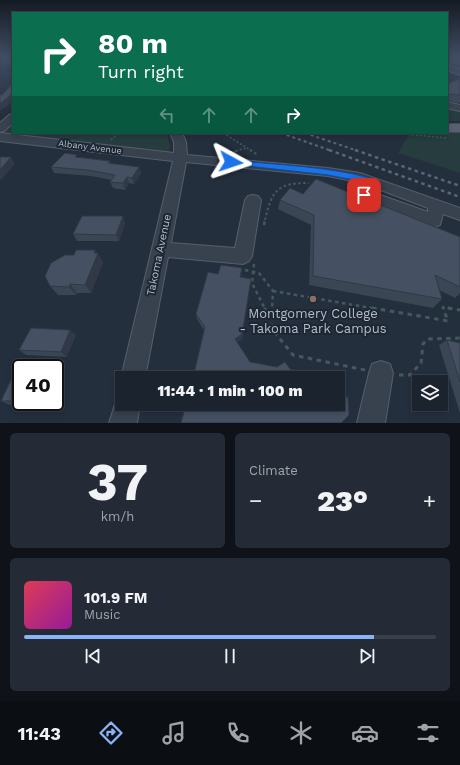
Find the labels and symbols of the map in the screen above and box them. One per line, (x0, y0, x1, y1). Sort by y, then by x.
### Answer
street label: Albany Avenue (58, 138, 122, 156)
position arrow (210, 141, 252, 183)
pin (347, 178, 381, 212)
street label: Takoma Avenue (144, 213, 174, 297)
marker: Montgomery College - Takoma Park Campus (308, 294, 318, 304)
place label: Montgomery College - Takoma Park Campus (239, 306, 387, 336)
speed limit sign: 40 (12, 359, 64, 411)

